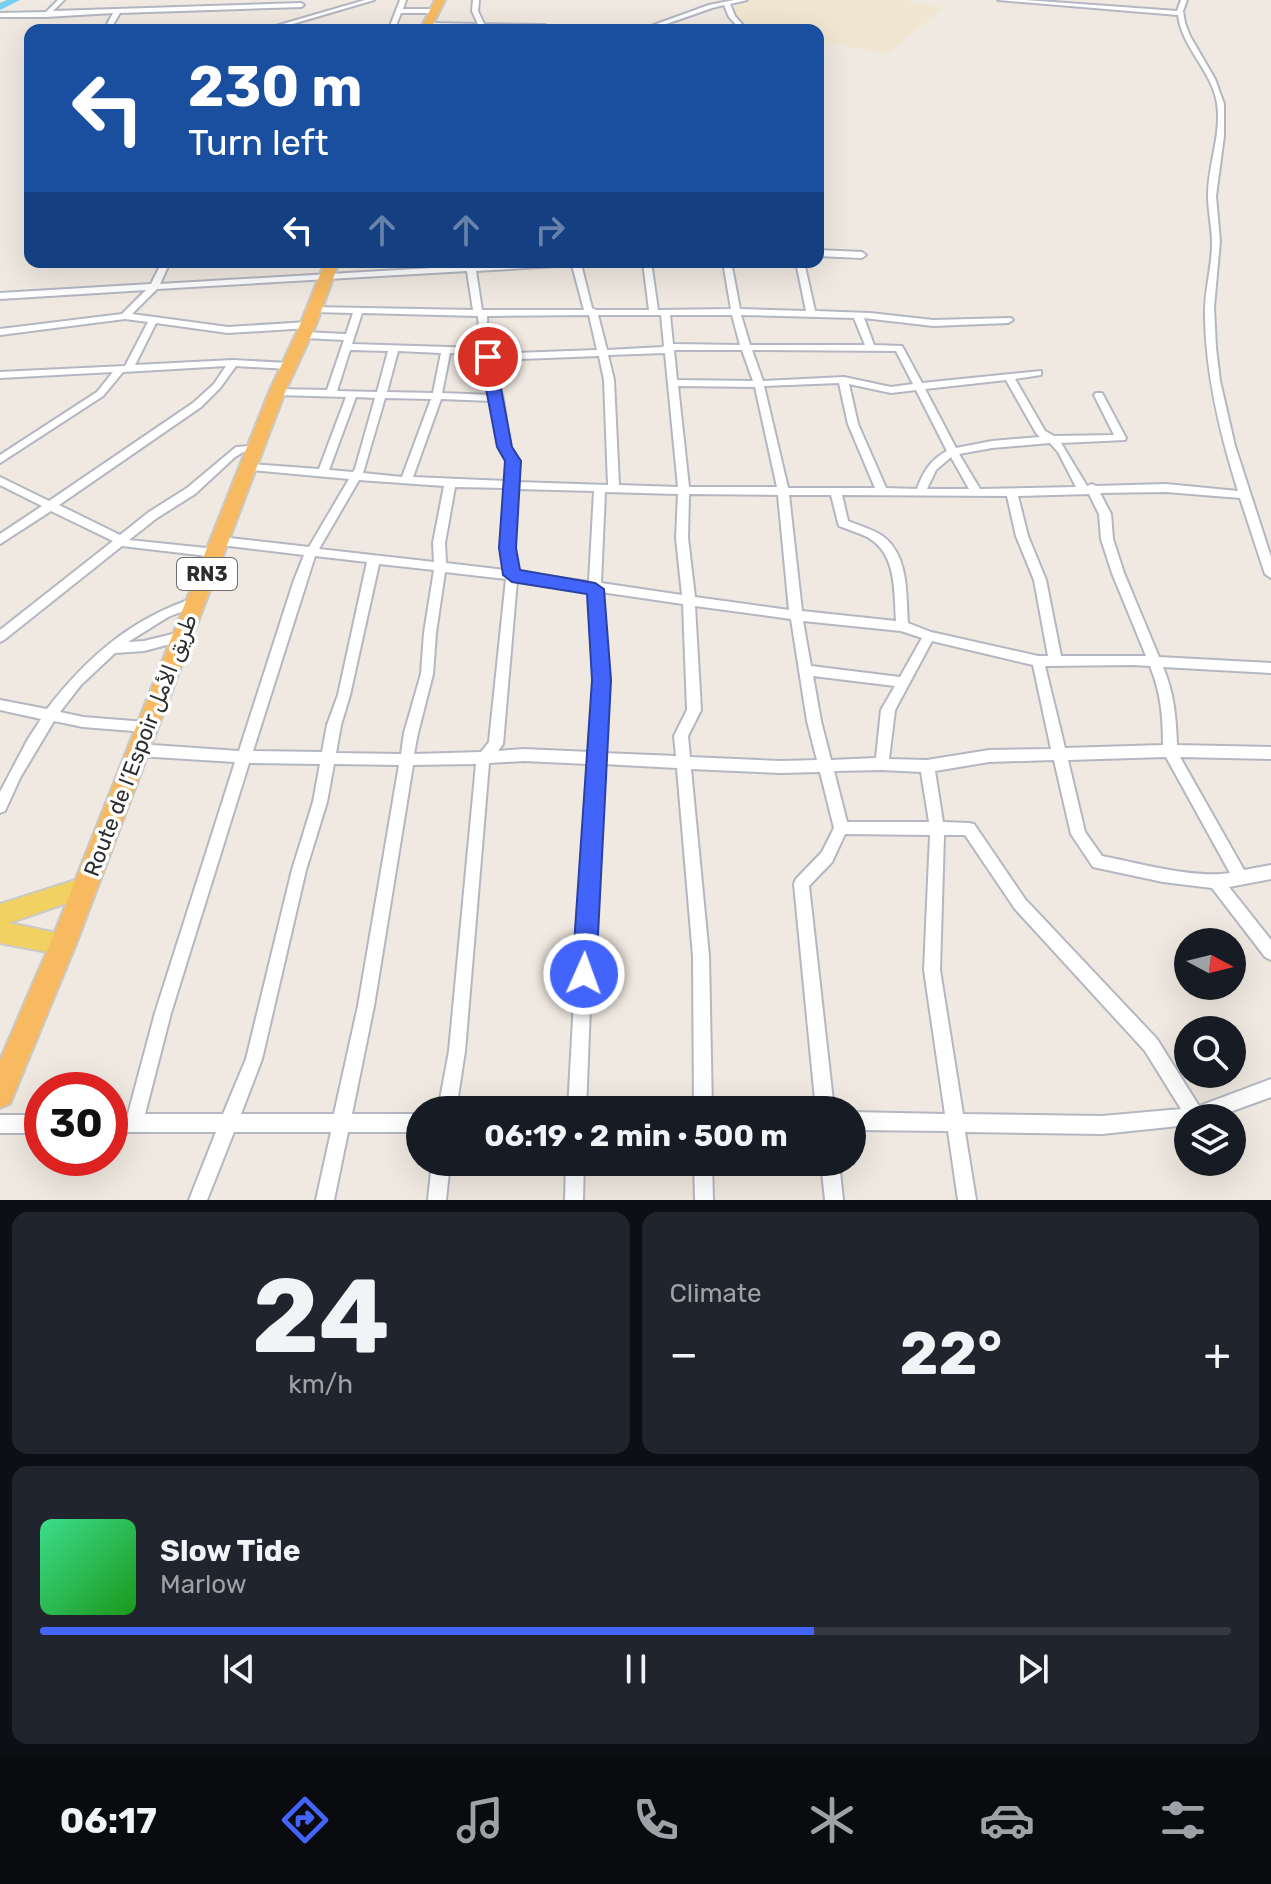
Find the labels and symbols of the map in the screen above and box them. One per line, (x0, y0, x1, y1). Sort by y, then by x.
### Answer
pin (454, 323, 522, 391)
road number: RN3 (177, 558, 237, 590)
street label: Route de l’Espoir طريق الأمل (78, 610, 203, 880)
north arrow (1174, 928, 1246, 1000)
position arrow (542, 932, 626, 1016)
speed limit sign: 30 (24, 1072, 128, 1176)

